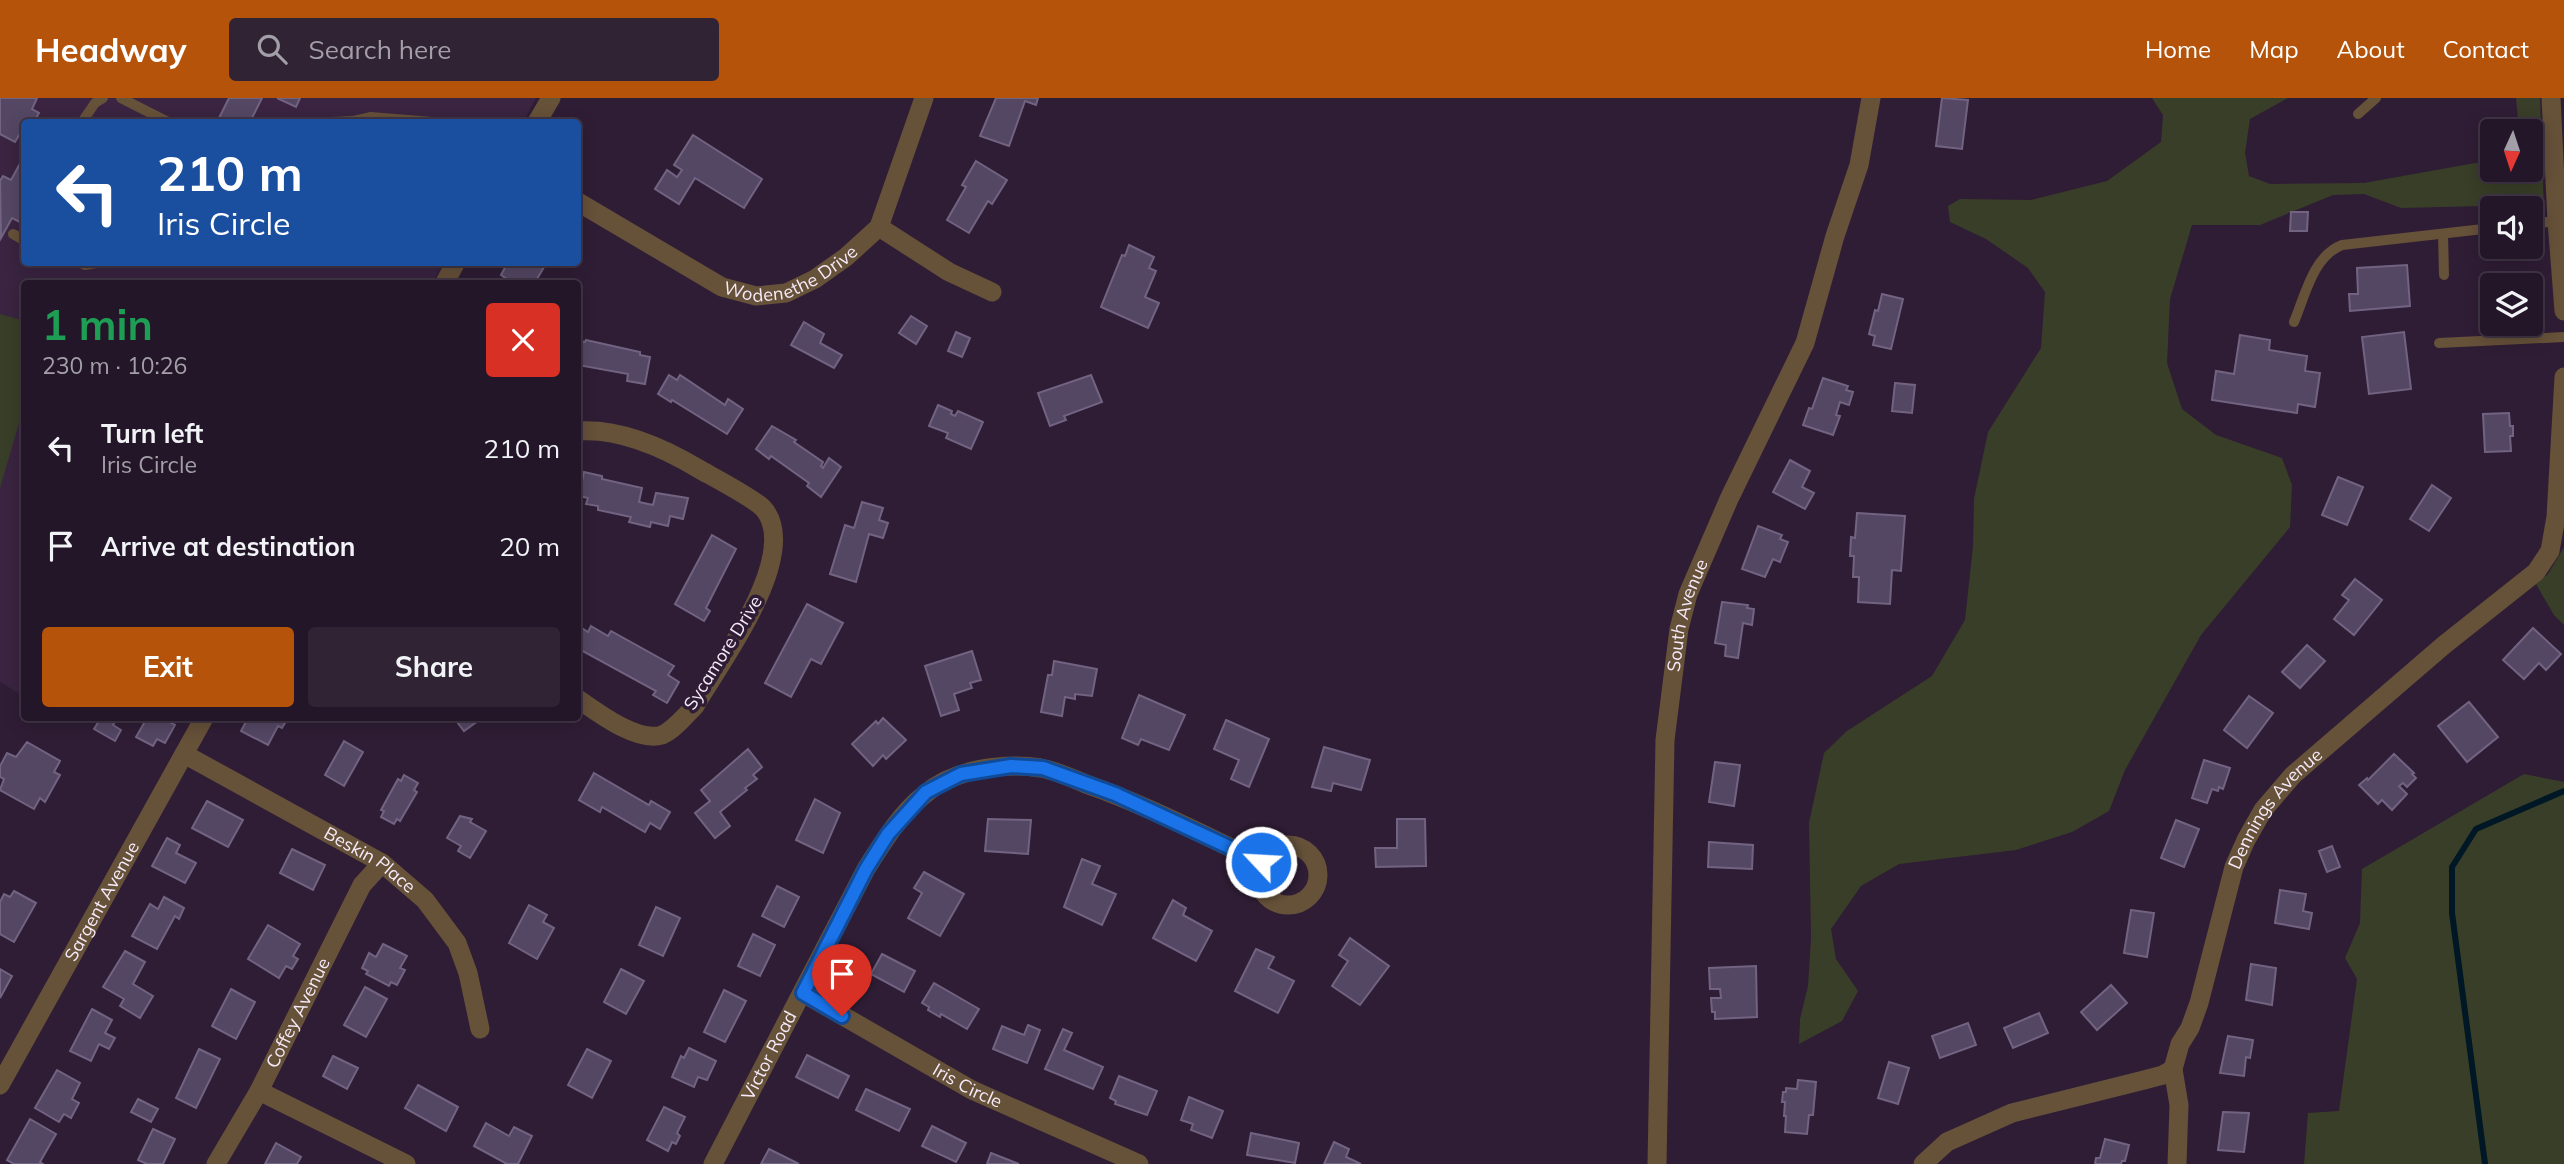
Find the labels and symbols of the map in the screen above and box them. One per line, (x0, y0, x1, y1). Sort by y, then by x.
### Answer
north arrow (2480, 119, 2543, 182)
street label: Wodenethe Drive (721, 240, 862, 307)
street label: South Avenue (1662, 555, 1713, 673)
street label: Sycamore Drive (678, 591, 767, 714)
street label: Dennings Avenue (2223, 743, 2327, 873)
street label: Beskin Place (320, 821, 421, 898)
position arrow (1224, 825, 1298, 899)
street label: Sargent Avenue (59, 837, 144, 965)
pin (812, 944, 872, 1016)
street label: Coffey Avenue (260, 954, 335, 1072)
street label: Victor Road (736, 1007, 801, 1104)
street label: Iris Circle (929, 1058, 1006, 1113)

